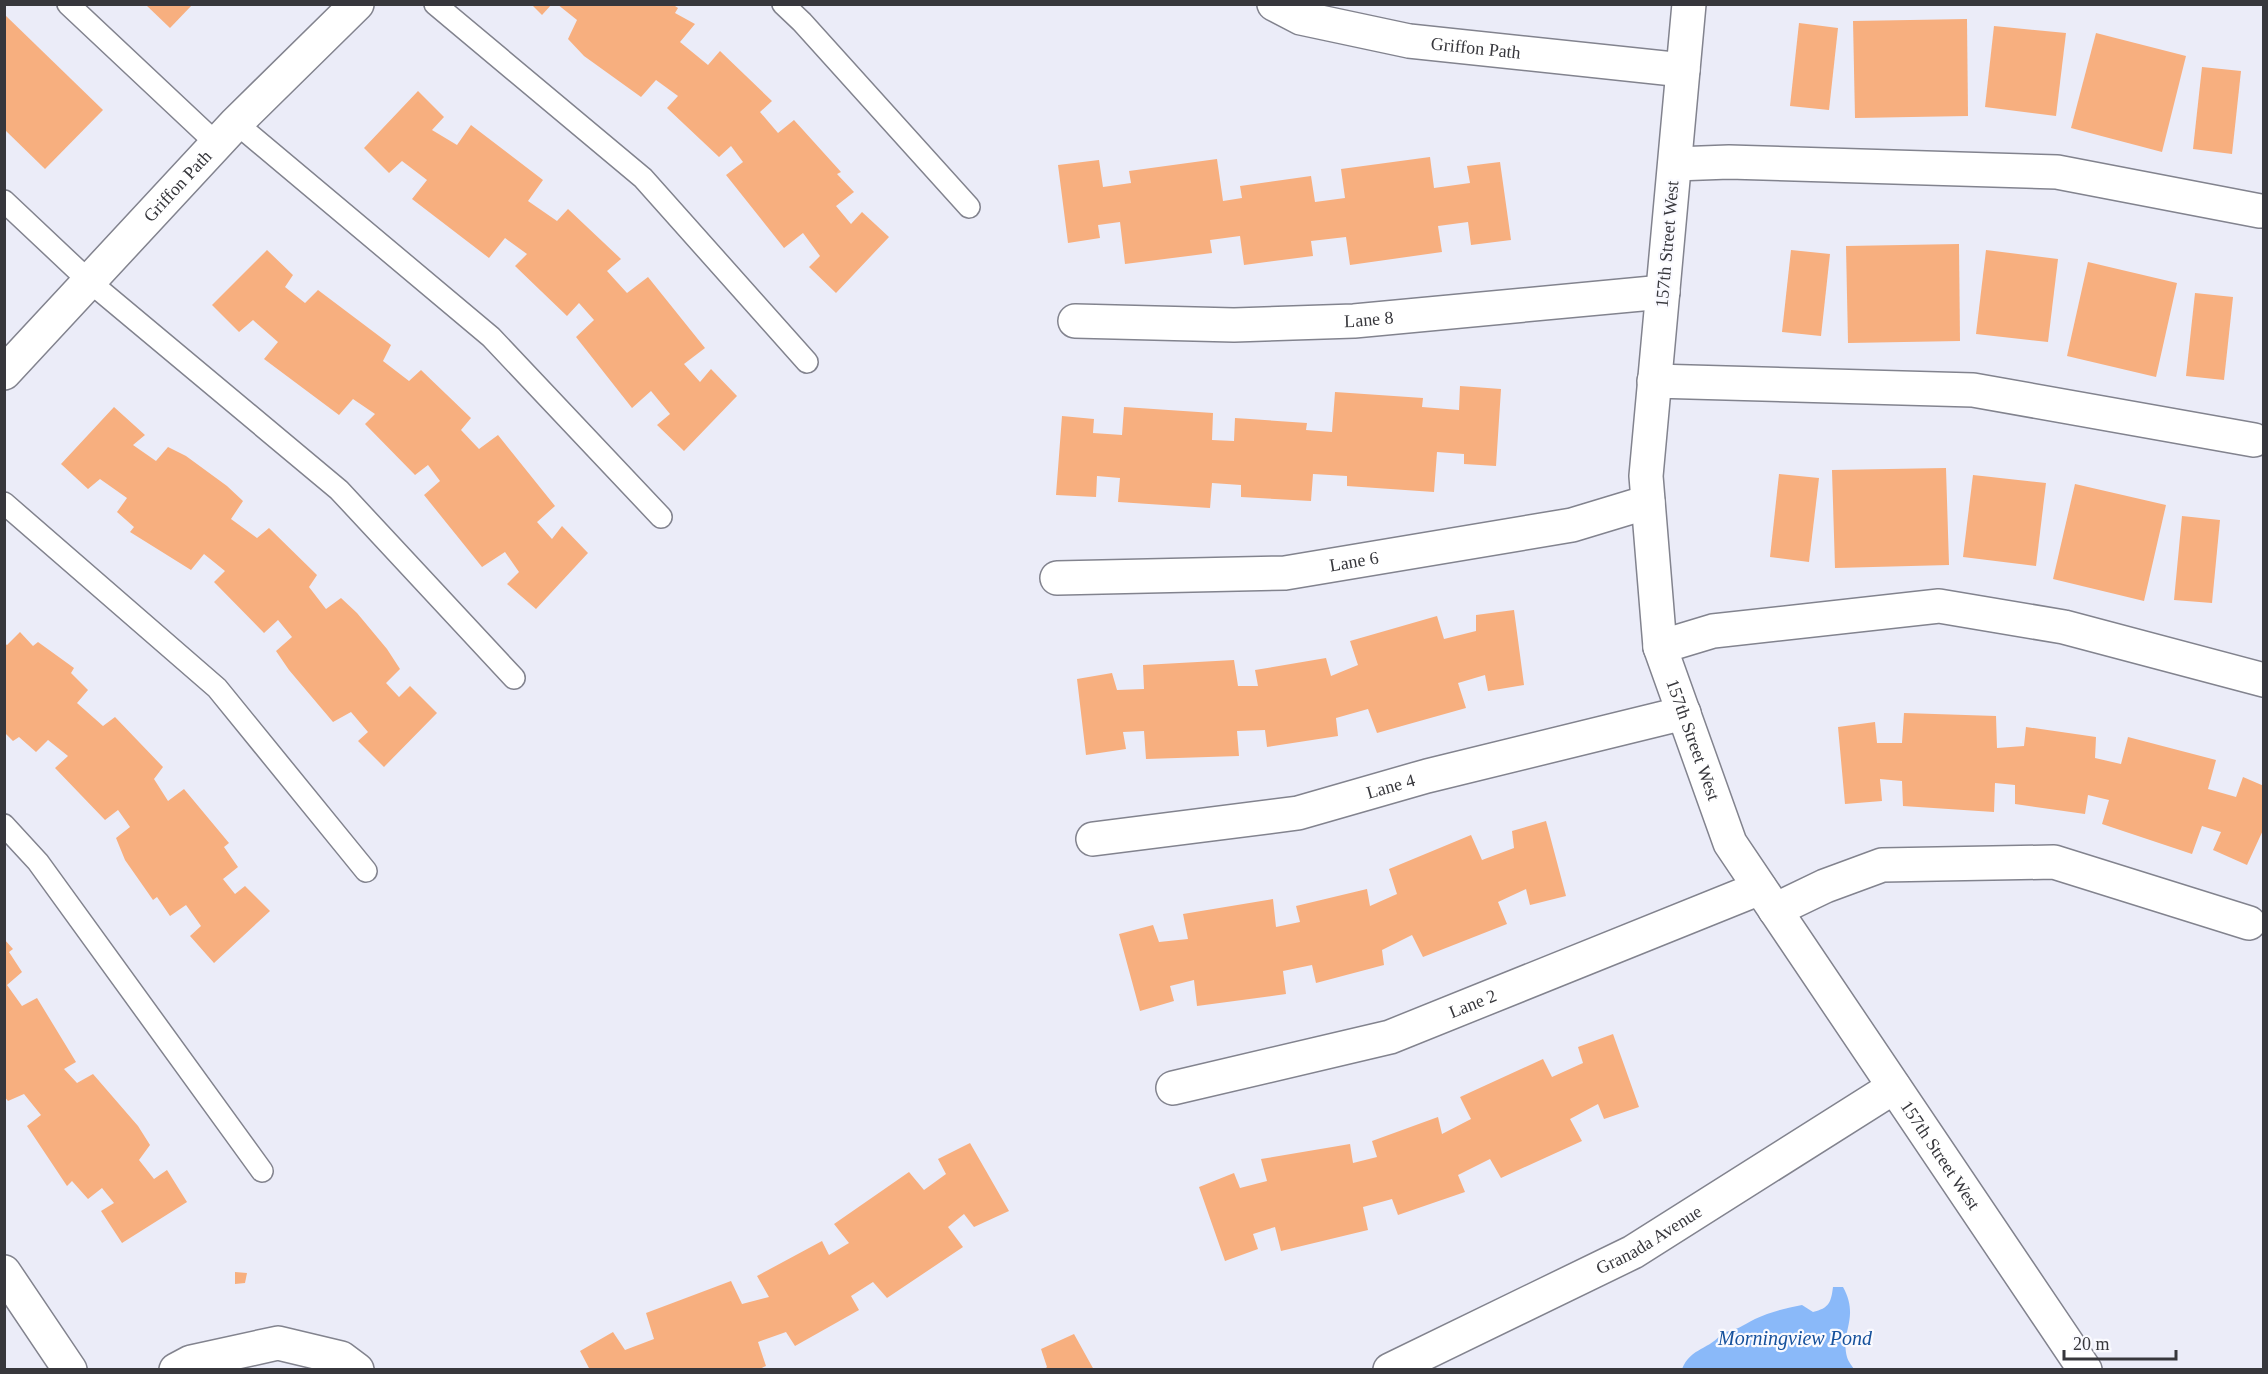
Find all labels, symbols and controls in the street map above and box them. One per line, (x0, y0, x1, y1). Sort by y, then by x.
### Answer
street label: Griffon Path (1430, 33, 1522, 63)
street label: Griffon Path (139, 146, 215, 226)
street label: 157th Street West (1651, 180, 1683, 308)
street label: Lane 8 (1344, 307, 1394, 331)
street label: Lane 6 (1328, 548, 1380, 575)
street label: 157th Street West (1662, 676, 1724, 803)
street label: Lane 4 (1364, 770, 1417, 803)
street label: Lane 2 (1446, 985, 1499, 1022)
street label: 157th Street West (1896, 1097, 1984, 1214)
street label: Granada Avenue (1593, 1201, 1706, 1278)
scale bar (2064, 1323, 2176, 1361)
water label: Morningview Pond (1717, 1327, 1873, 1350)
text: 20 m (2073, 1334, 2110, 1354)

